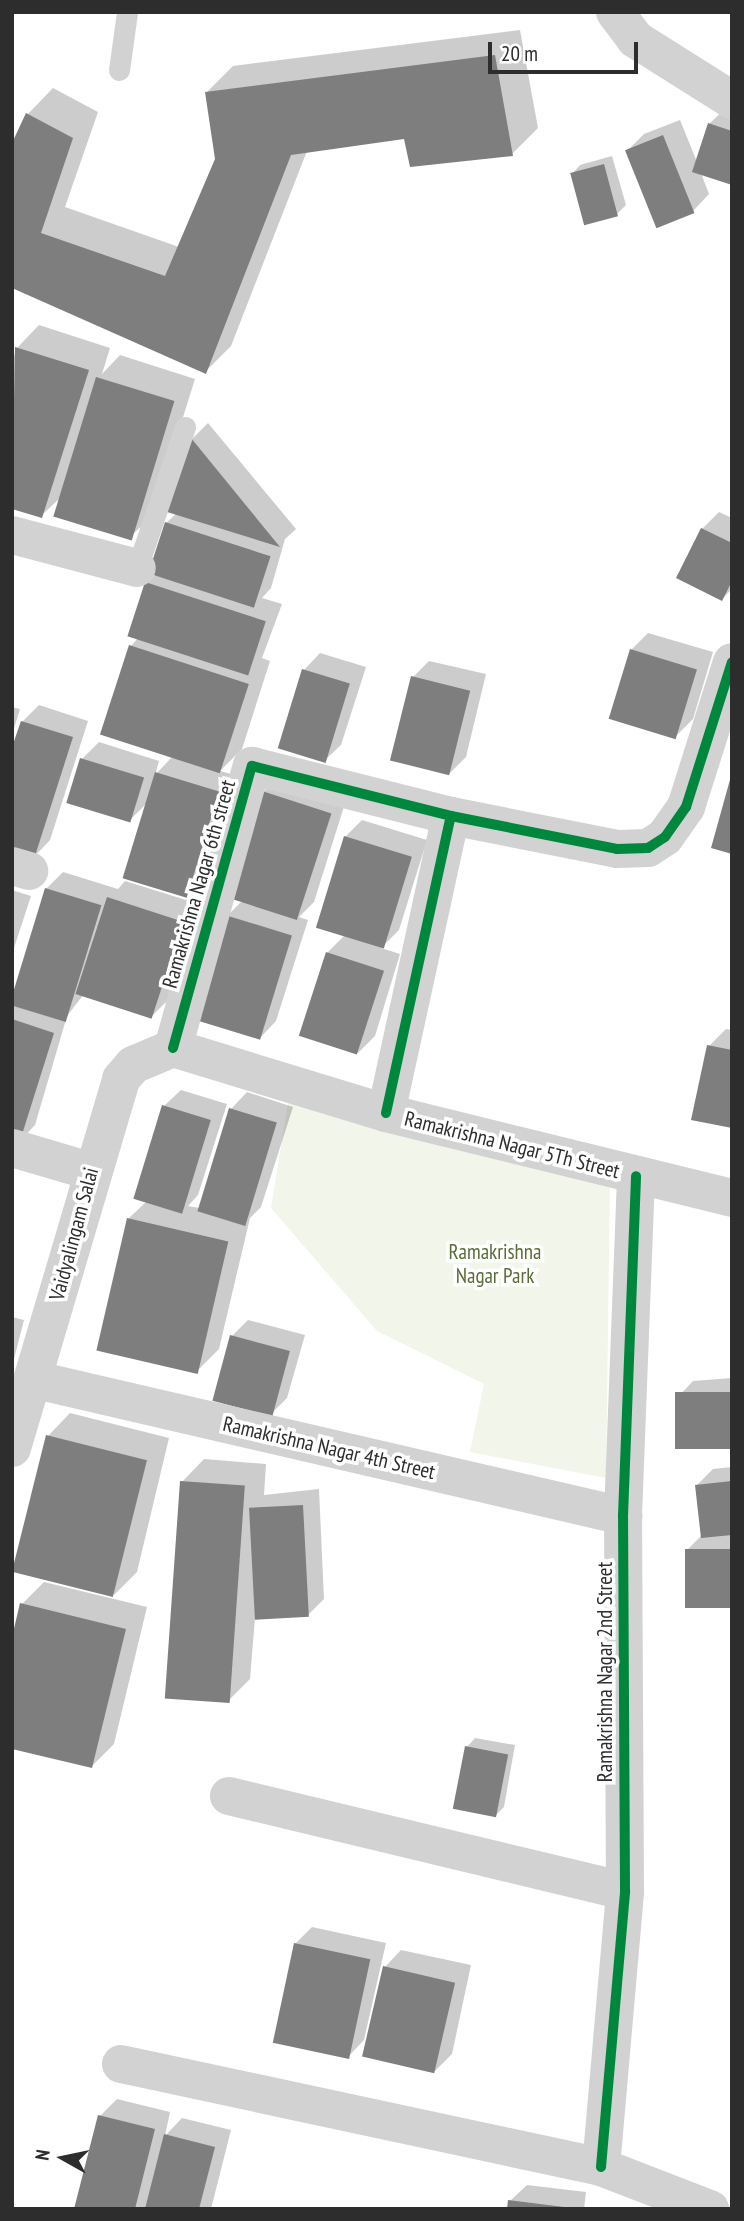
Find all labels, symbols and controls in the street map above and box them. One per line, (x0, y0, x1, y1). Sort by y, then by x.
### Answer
scale bar (492, 28, 642, 72)
text: 20 m (501, 40, 538, 67)
street label: Ramakrishna Nagar 6th street (157, 777, 241, 991)
street label: Ramakrishna Nagar 5Th Street (402, 1106, 622, 1184)
street label: Vaidyalingam Salai (44, 1165, 104, 1303)
park label: Ramakrishna Nagar Park (449, 1239, 541, 1289)
street label: Ramakrishna Nagar 4th Street (220, 1411, 438, 1485)
street label: Ramakrishna Nagar 2nd Street (592, 1562, 618, 1782)
north arrow (28, 2123, 98, 2193)
text: N (30, 2148, 55, 2162)

